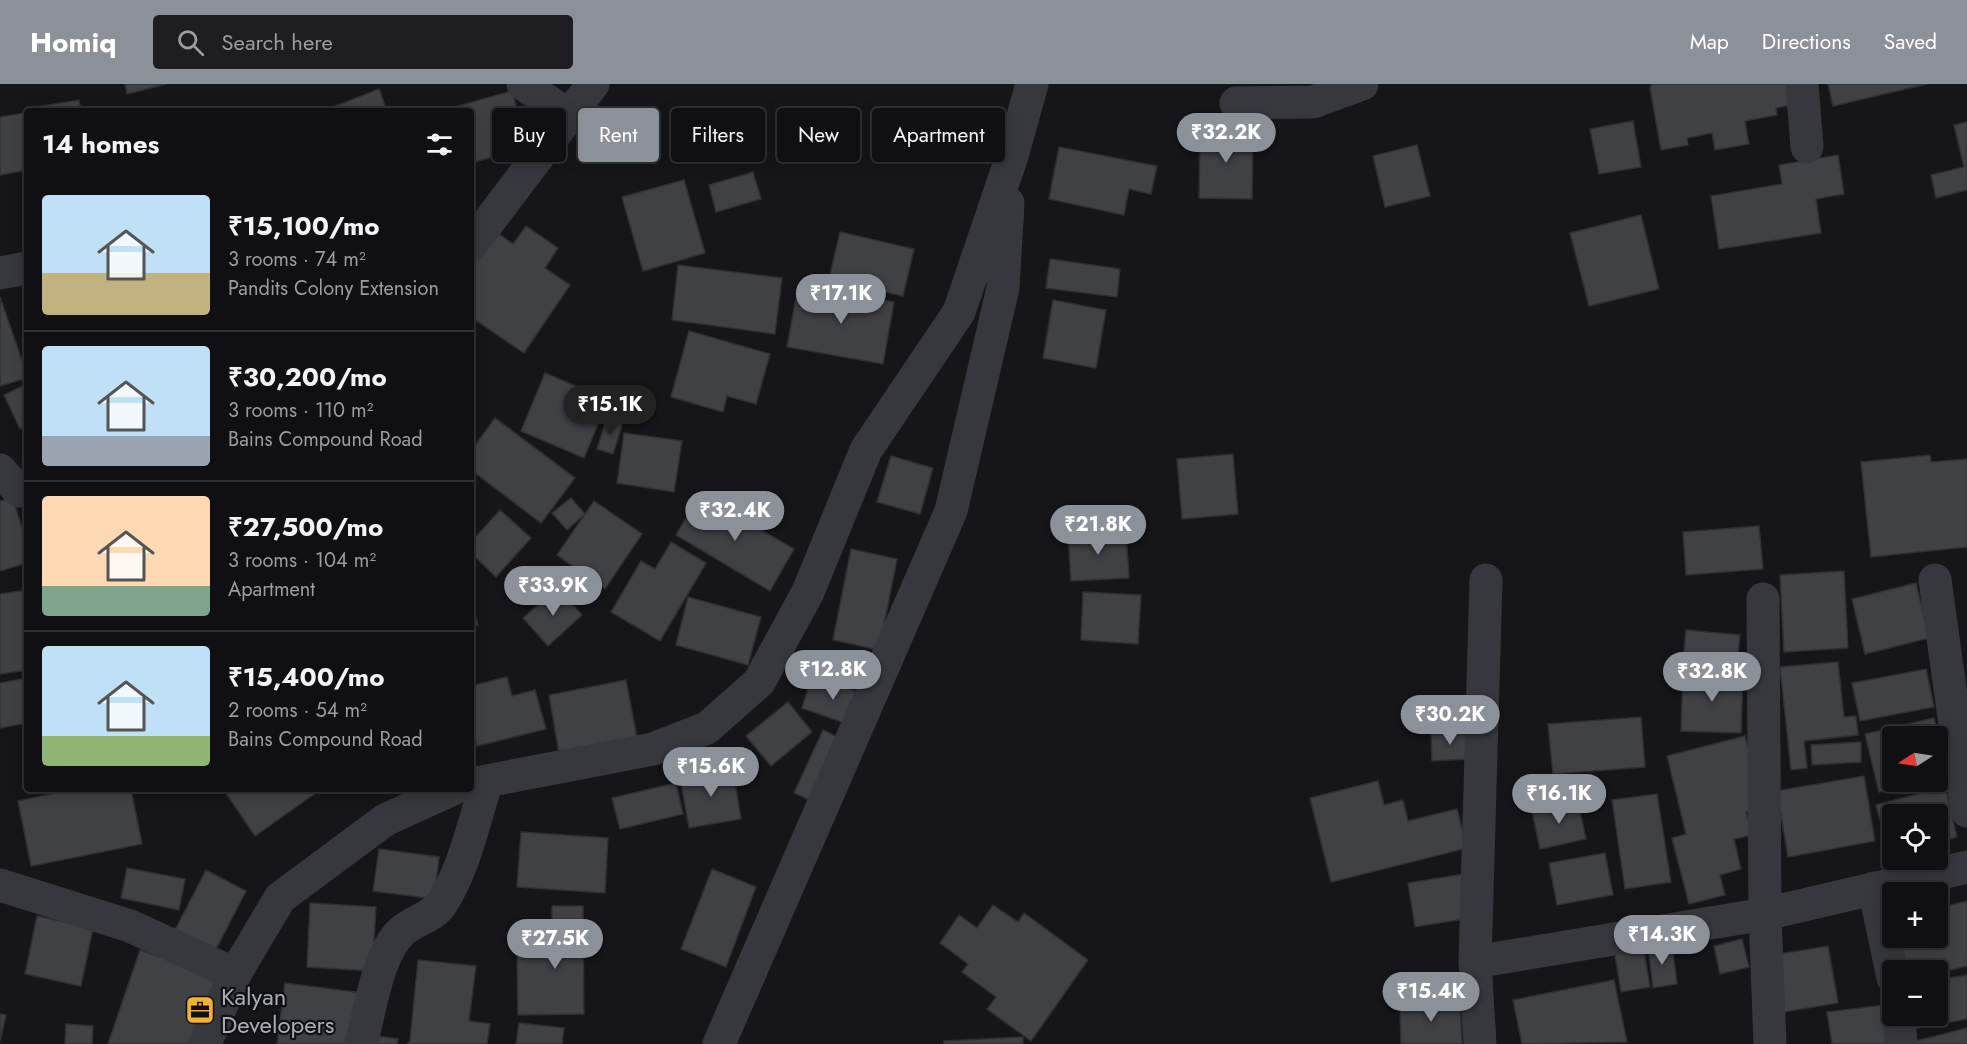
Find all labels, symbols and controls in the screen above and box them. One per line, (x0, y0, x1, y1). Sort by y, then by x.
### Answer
search box (153, 15, 573, 69)
text: Homiq (30, 22, 117, 63)
icon: search (174, 26, 207, 59)
text: Search here (222, 26, 333, 58)
text: Map (1690, 27, 1729, 57)
text: Directions (1762, 27, 1851, 57)
text: Saved (1884, 27, 1937, 57)
chip: Buy (492, 108, 566, 162)
chip: Rent (578, 108, 659, 162)
chip: Filters (671, 108, 765, 162)
chip: New (777, 108, 860, 162)
chip: Apartment (872, 108, 1005, 162)
pin: ₹32.2K (1177, 113, 1275, 164)
text: ₹32.2K (1191, 118, 1261, 147)
text: 14 homes (42, 125, 159, 163)
icon: filters (423, 128, 456, 161)
text: ₹15,100/mo (228, 207, 380, 245)
icon: home (90, 219, 162, 291)
text: 3 rooms · 74 m² (228, 245, 366, 274)
text: Pandits Colony Extension (228, 274, 439, 303)
pin: ₹17.1K (792, 274, 890, 325)
text: ₹17.1K (810, 279, 872, 308)
text: ₹30,200/mo (228, 358, 387, 396)
icon: home (90, 370, 162, 442)
pin: ₹15.1K (561, 385, 659, 436)
text: ₹15.1K (577, 390, 643, 419)
text: 3 rooms · 110 m² (228, 396, 374, 425)
text: Bains Compound Road (228, 425, 423, 454)
pin: ₹32.4K (686, 491, 784, 542)
text: ₹32.4K (699, 496, 771, 525)
pin: ₹21.8K (1049, 505, 1147, 556)
text: ₹27,500/mo (228, 508, 383, 546)
text: ₹21.8K (1064, 510, 1132, 539)
icon: home (90, 520, 162, 592)
text: 3 rooms · 104 m² (228, 546, 376, 575)
pin: ₹33.9K (504, 566, 602, 617)
text: ₹33.9K (518, 571, 588, 600)
text: Apartment (228, 575, 315, 604)
pin: ₹12.8K (784, 650, 882, 701)
pin: ₹32.8K (1663, 652, 1761, 703)
text: ₹12.8K (799, 655, 867, 684)
text: ₹32.8K (1677, 657, 1747, 686)
text: ₹15,400/mo (228, 658, 385, 696)
icon: home (90, 670, 162, 742)
pin: ₹30.2K (1401, 695, 1499, 746)
text: 2 rooms · 54 m² (228, 696, 367, 725)
text: ₹30.2K (1415, 700, 1485, 729)
text: Bains Compound Road (228, 725, 423, 754)
north arrow (1882, 726, 1948, 792)
map controls (1882, 726, 1948, 1026)
pin: ₹15.6K (662, 747, 760, 798)
text: ₹15.6K (677, 752, 745, 781)
pin: ₹16.1K (1510, 774, 1608, 825)
text: ₹16.1K (1526, 779, 1592, 808)
button: locate (1882, 804, 1948, 870)
button: + (1882, 882, 1948, 948)
pin: ₹14.3K (1613, 915, 1711, 966)
pin: ₹27.5K (506, 919, 604, 970)
text: ₹14.3K (1628, 920, 1696, 949)
text: ₹27.5K (521, 924, 589, 953)
button: − (1882, 960, 1948, 1026)
pin: ₹15.4K (1382, 972, 1480, 1023)
text: ₹15.4K (1397, 977, 1465, 1006)
place label: Kalyan Developers (221, 979, 334, 1042)
office icon: Kalyan Developers (184, 994, 216, 1026)

